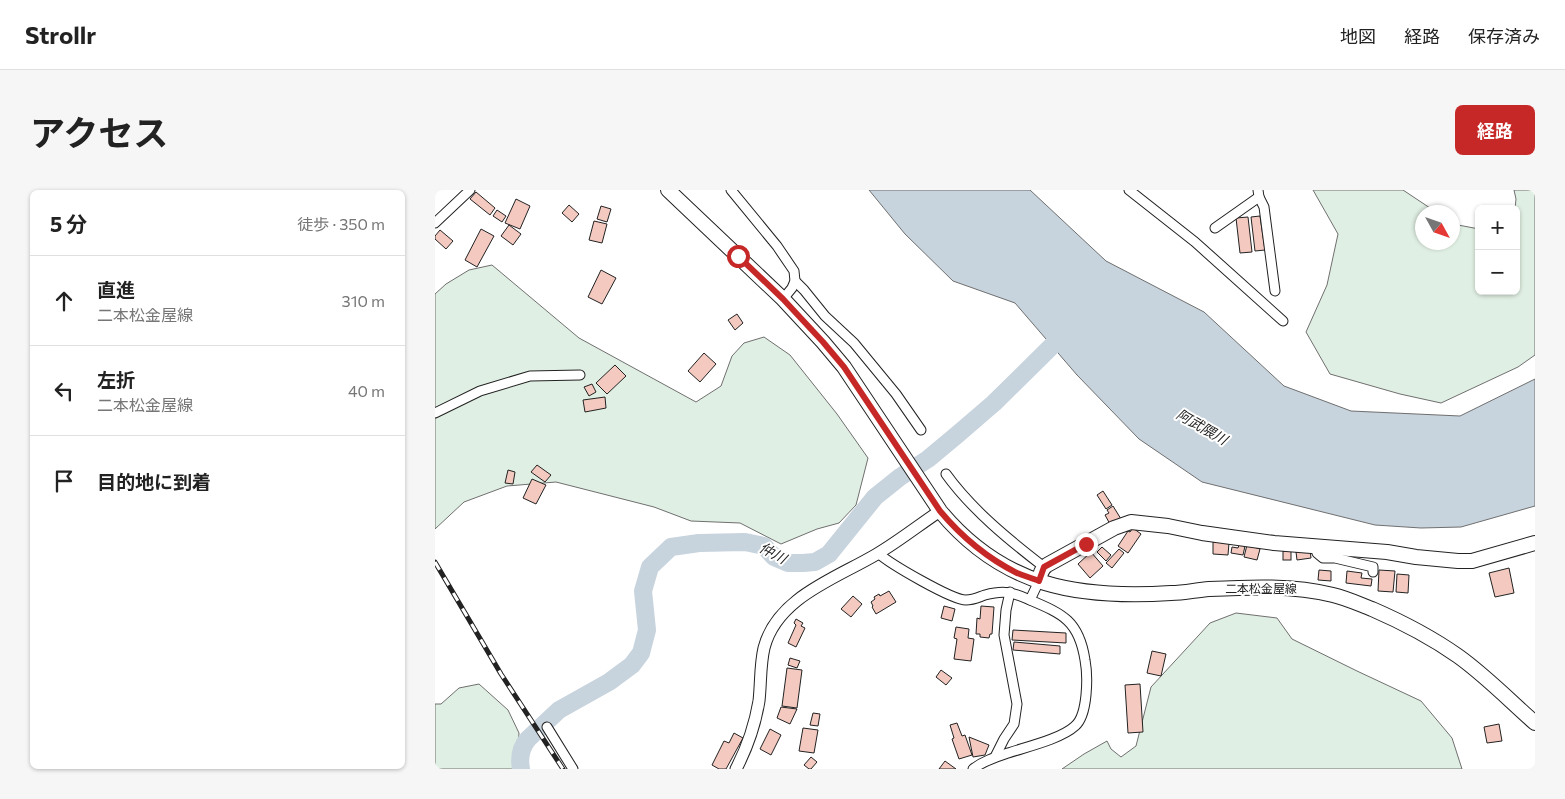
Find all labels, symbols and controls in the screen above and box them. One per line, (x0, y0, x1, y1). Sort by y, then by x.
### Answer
text: Strollr (25, 20, 96, 49)
text: 地図 (1340, 25, 1376, 47)
text: 経路 (1404, 25, 1440, 47)
text: 保存済み (1468, 25, 1540, 47)
button: 経路 (1455, 105, 1535, 155)
text: アクセス (30, 110, 168, 153)
north arrow (1415, 205, 1460, 250)
map controls (1475, 205, 1520, 295)
button: + (1475, 205, 1520, 250)
text: 5 分 (50, 211, 87, 236)
text: 徒歩 · 350 m (297, 214, 385, 233)
route start (727, 245, 750, 268)
button: − (1475, 250, 1520, 295)
text: 直進 (97, 278, 135, 301)
icon: ahead (50, 287, 78, 315)
text: 310 m (342, 291, 385, 310)
text: 二本松金屋線 (97, 305, 193, 324)
text: 左折 (97, 368, 135, 391)
icon: left (50, 377, 78, 405)
text: 40 m (348, 381, 385, 400)
text: 二本松金屋線 (97, 395, 193, 414)
water label: 阿武隈川 (1174, 405, 1232, 449)
icon: arrive (50, 467, 78, 495)
text: 目的地に到着 (97, 470, 211, 493)
route end (1075, 533, 1098, 556)
water label: 仲川 (757, 538, 791, 568)
street label: 二本松金屋線 (1225, 581, 1297, 595)

